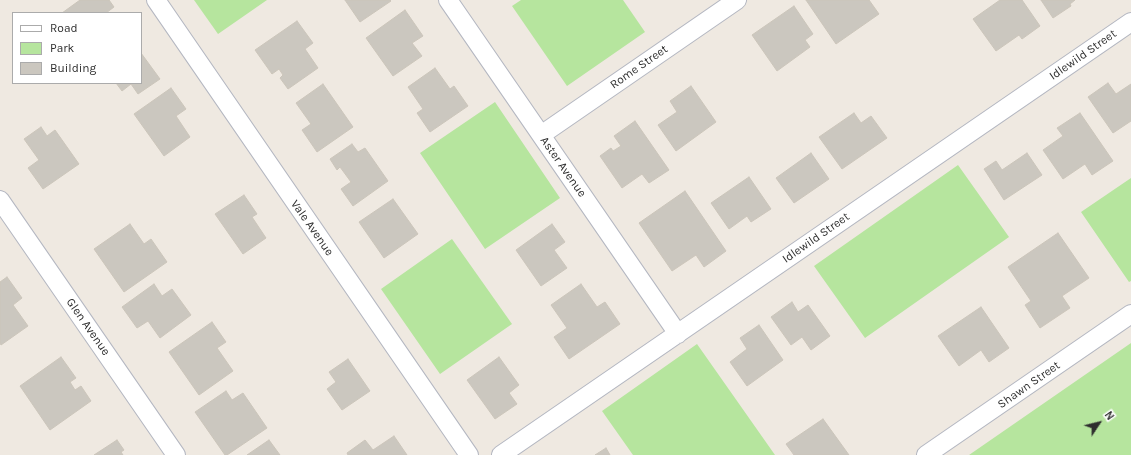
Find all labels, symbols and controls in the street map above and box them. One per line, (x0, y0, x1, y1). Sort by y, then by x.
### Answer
legend (12, 12, 142, 84)
text: Road (50, 21, 78, 35)
street label: Idlewild Street (1047, 27, 1119, 83)
text: Park (50, 41, 74, 55)
street label: Rome Street (607, 42, 671, 92)
text: Building (50, 61, 96, 75)
street label: Aster Avenue (537, 134, 589, 200)
street label: Vale Avenue (288, 197, 336, 259)
street label: Idlewild Street (780, 210, 852, 266)
street label: Glen Avenue (63, 295, 113, 359)
street label: Shawn Street (995, 358, 1063, 412)
north arrow (1079, 403, 1119, 443)
text: N (1102, 409, 1117, 423)

